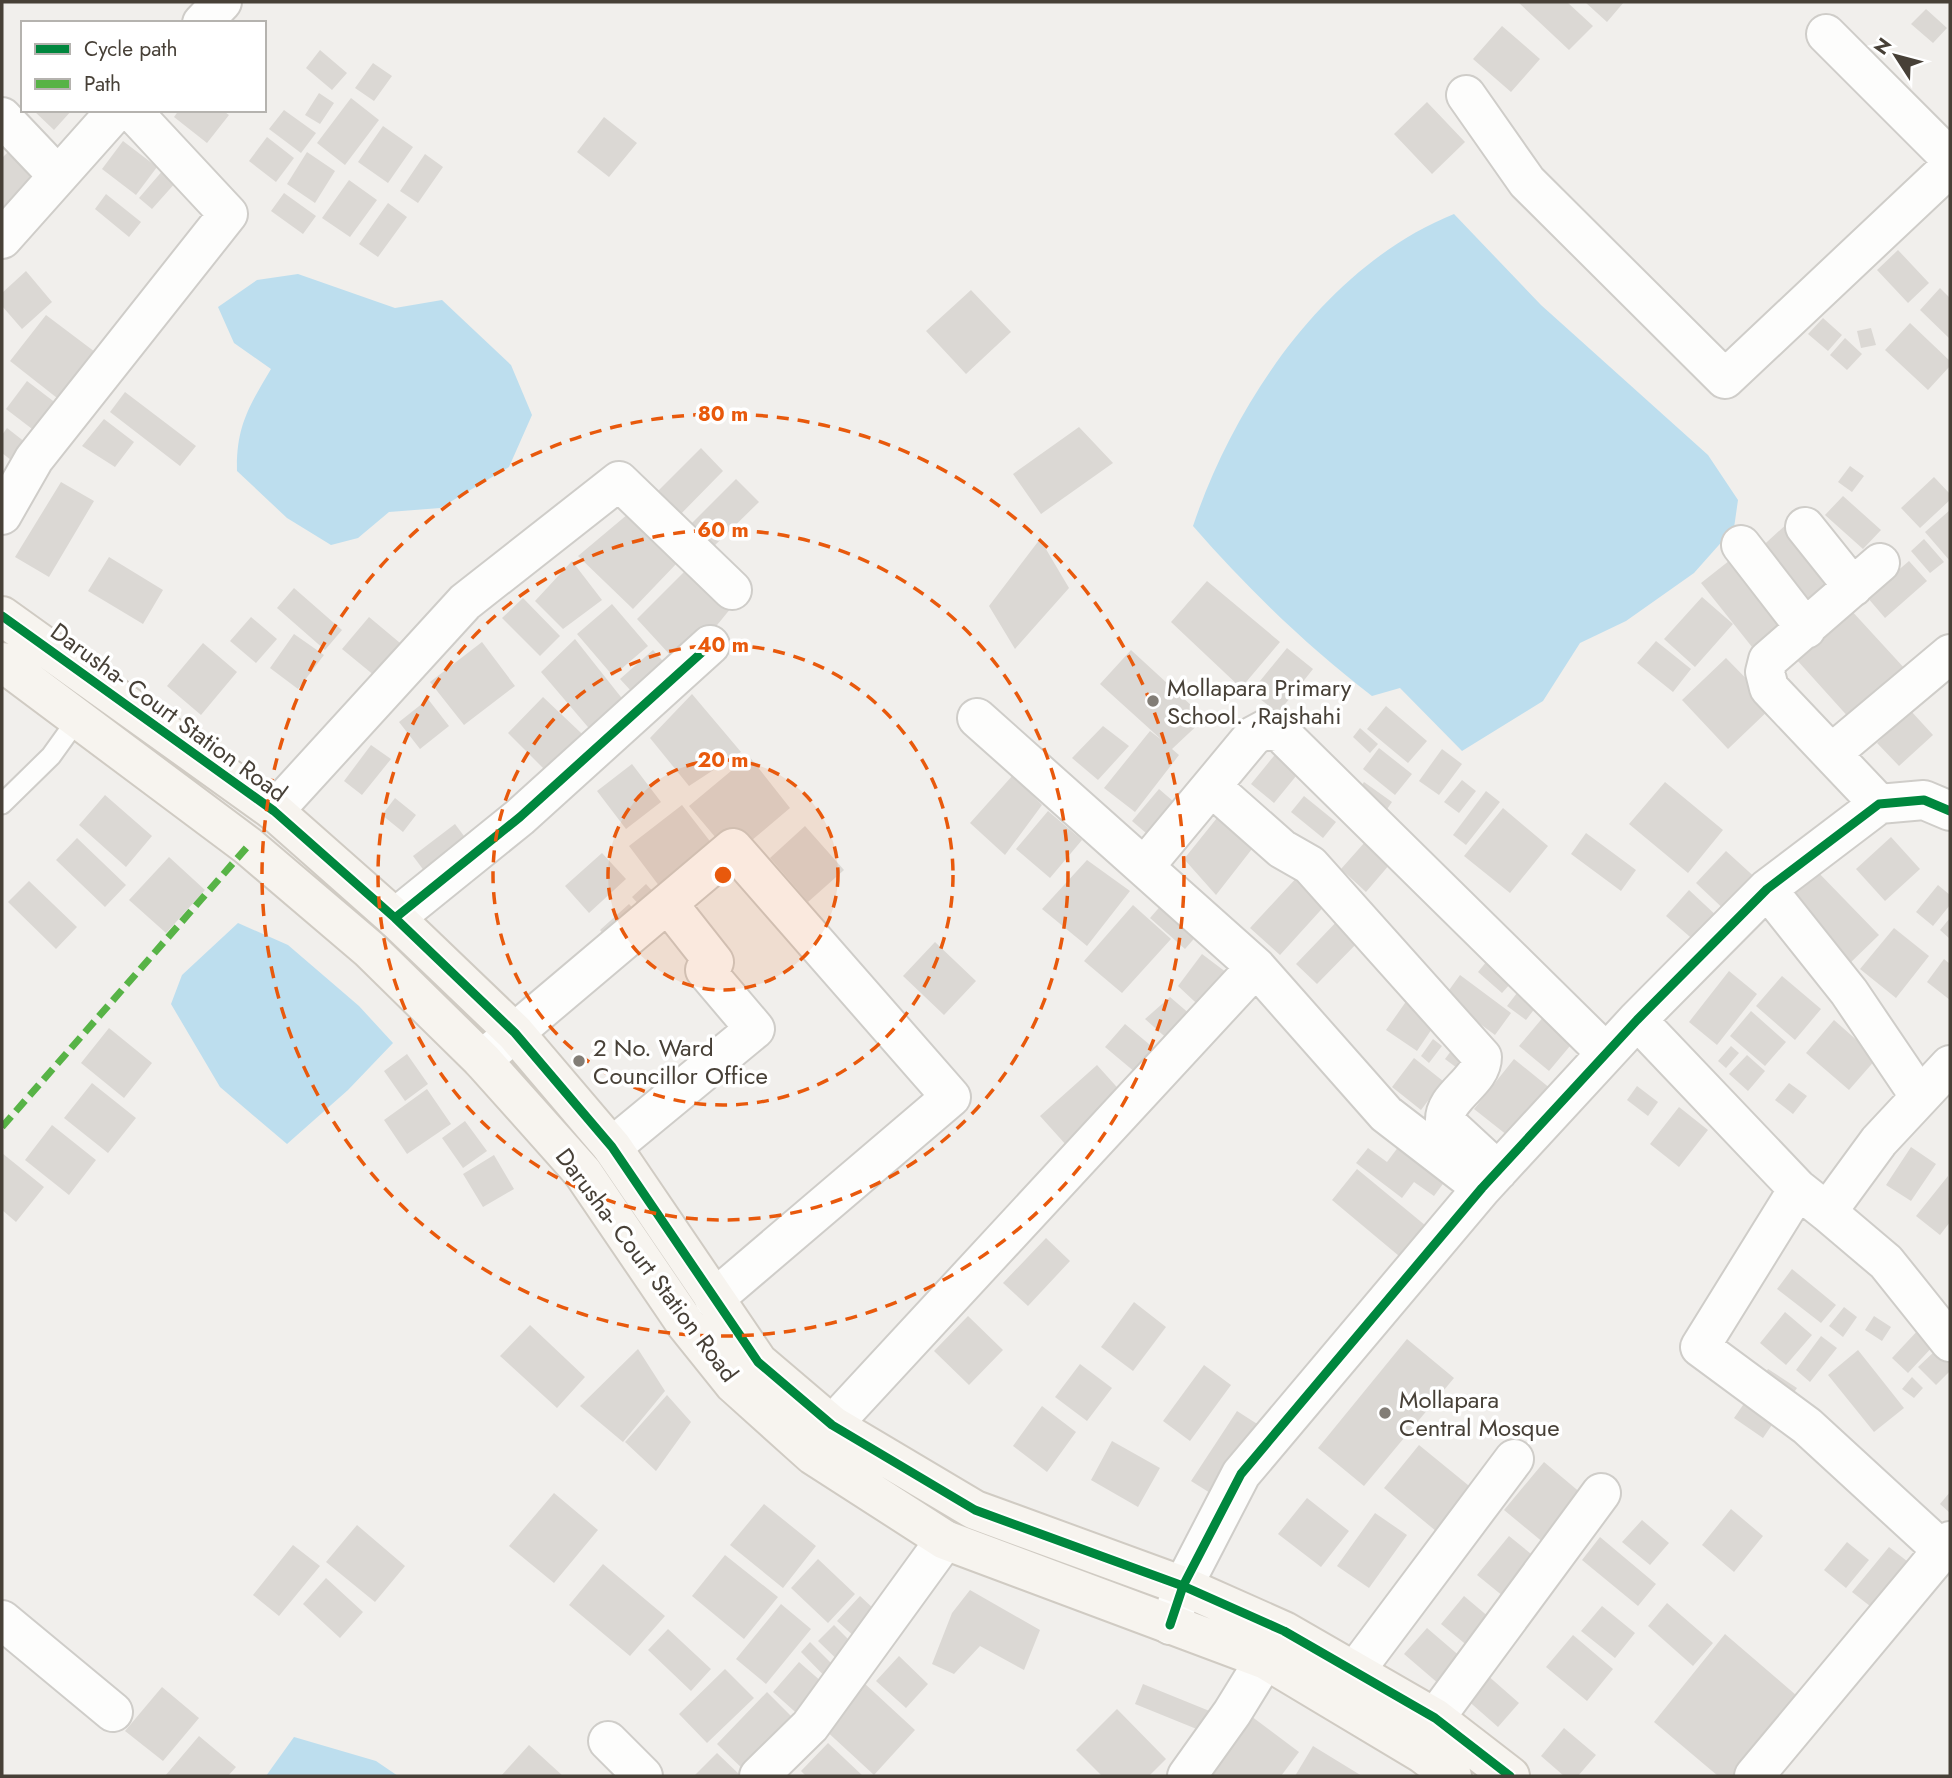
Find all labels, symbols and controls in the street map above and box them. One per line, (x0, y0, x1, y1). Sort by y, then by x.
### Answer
legend (21, 21, 266, 112)
north arrow (1861, 21, 1931, 91)
text: N (1867, 32, 1898, 60)
text: Cycle path (84, 34, 177, 64)
text: Path (84, 69, 121, 99)
text: 80 m (698, 399, 748, 429)
text: 60 m (697, 515, 749, 545)
street label: Darusha- Court Station Road (43, 614, 295, 810)
text: 40 m (697, 630, 749, 660)
place label: Mollapara Primary School. ,Rajshahi (1167, 670, 1352, 733)
marker: Mollapara Primary School. ,Rajshahi (1145, 693, 1161, 709)
text: 20 m (697, 745, 749, 775)
centre of rings (711, 863, 735, 887)
place label: 2 No. Ward Councillor Office (593, 1030, 768, 1093)
marker: 2 No. Ward Councillor Office (571, 1053, 587, 1069)
street label: Darusha- Court Station Road (547, 1141, 747, 1389)
place label: Mollapara Central Mosque (1399, 1382, 1560, 1445)
marker: Mollapara Central Mosque (1377, 1405, 1393, 1421)

